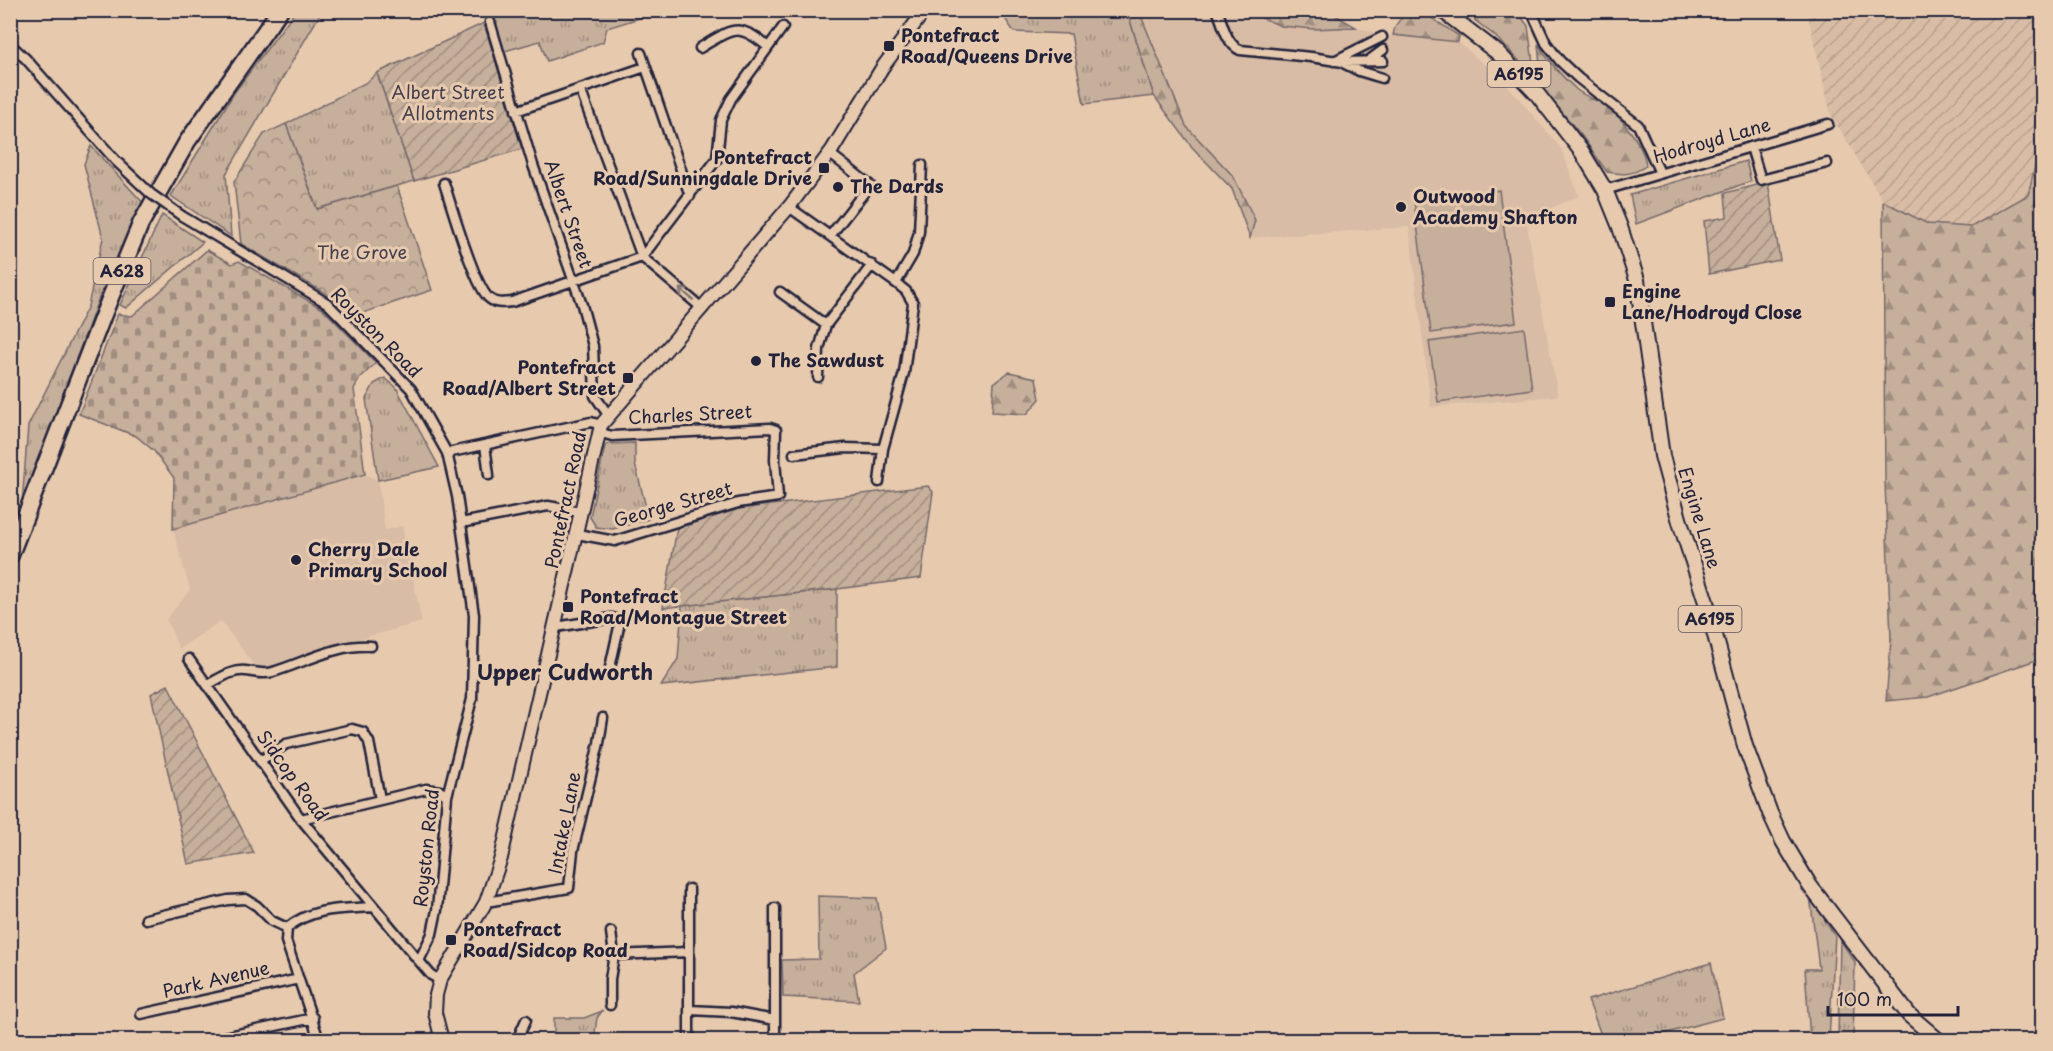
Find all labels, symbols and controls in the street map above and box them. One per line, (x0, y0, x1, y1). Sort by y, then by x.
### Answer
place label: Pontefract Road/Queens Drive (901, 21, 1073, 69)
marker: Pontefract Road/Queens Drive (882, 39, 896, 53)
road number: A6195 (1488, 61, 1550, 87)
park label: Albert Street Allotments (391, 78, 505, 126)
street label: Hodroyd Lane (1650, 110, 1774, 169)
place label: Pontefract Road/Sunningdale Drive (593, 143, 813, 191)
street label: Albert Street (538, 156, 601, 271)
marker: Pontefract Road/Sunningdale Drive (817, 161, 831, 175)
place label: The Dards (850, 172, 944, 199)
marker: The Dards (831, 180, 845, 194)
place label: Outwood Academy Shafton (1412, 182, 1578, 230)
marker: Outwood Academy Shafton (1394, 200, 1408, 214)
park label: The Grove (317, 238, 407, 265)
road number: A628 (94, 258, 150, 284)
place label: Engine Lane/Hodroyd Close (1622, 277, 1802, 325)
street label: Royston Road (325, 280, 429, 384)
one-way arrow (678, 288, 694, 301)
marker: Engine Lane/Hodroyd Close (1603, 295, 1617, 309)
place label: The Sawdust (768, 346, 885, 373)
place label: Pontefract Road/Albert Street (442, 353, 617, 401)
marker: The Sawdust (749, 354, 763, 368)
marker: Pontefract Road/Albert Street (621, 371, 635, 385)
street label: Charles Street (627, 397, 753, 430)
street label: Pontefract Road (537, 429, 592, 571)
street label: Engine Lane (1672, 463, 1729, 572)
street label: George Street (610, 474, 735, 533)
place label: Cherry Dale Primary School (308, 535, 448, 583)
marker: Cherry Dale Primary School (289, 553, 303, 567)
place label: Pontefract Road/Montague Street (580, 582, 788, 630)
marker: Pontefract Road/Montague Street (561, 600, 575, 614)
road number: A6195 (1678, 606, 1742, 632)
district label: Upper Cudworth (477, 655, 653, 687)
street label: Sidcop Road (251, 724, 336, 826)
street label: Intake Lane (540, 769, 587, 876)
street label: Royston Road (406, 787, 445, 908)
place label: Pontefract Road/Sidcop Road (463, 915, 628, 963)
marker: Pontefract Road/Sidcop Road (444, 933, 458, 947)
street label: Park Avenue (160, 953, 272, 1004)
scale bar (1828, 979, 1958, 1017)
text: 100 m (1837, 985, 1892, 1012)

